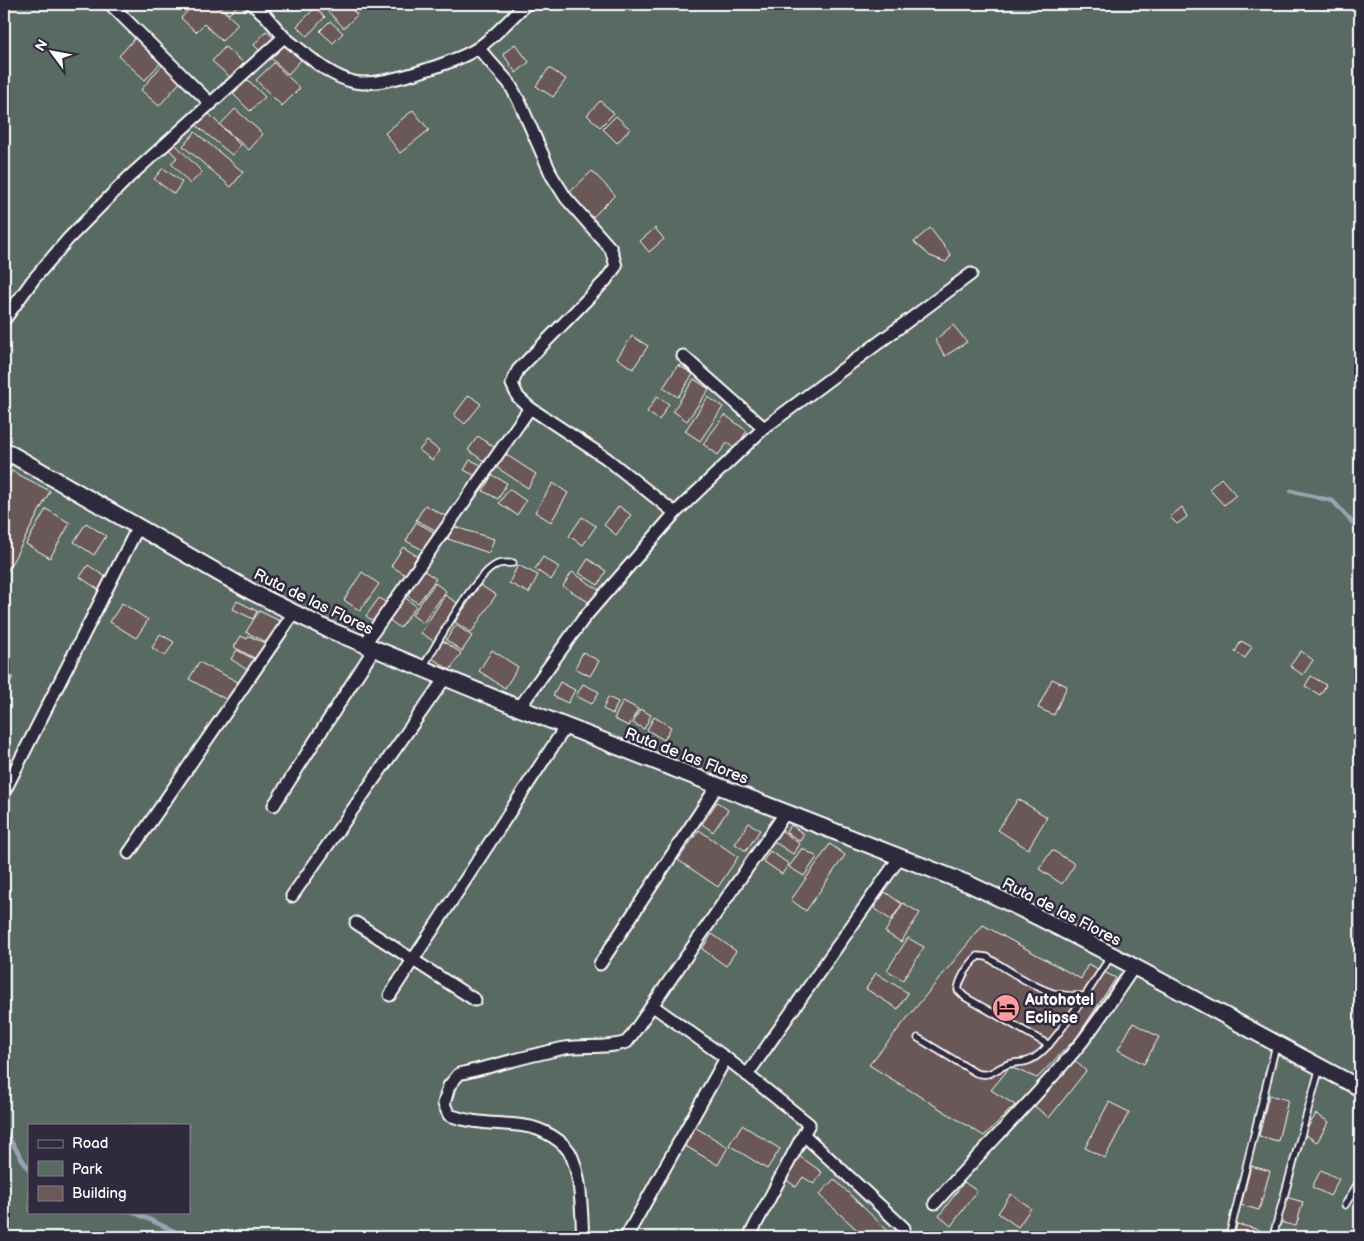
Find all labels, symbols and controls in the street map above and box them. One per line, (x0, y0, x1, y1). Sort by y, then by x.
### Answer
north arrow (28, 28, 78, 78)
text: N (31, 36, 51, 54)
street label: Ruta de las Flores (250, 565, 376, 640)
street label: Ruta de las Flores (622, 724, 751, 789)
street label: Ruta de las Flores (999, 874, 1124, 951)
place label: Autohotel Eclipse (1024, 991, 1094, 1028)
hotel icon: Autohotel Eclipse (991, 993, 1021, 1023)
legend (28, 1124, 190, 1214)
text: Road (72, 1134, 108, 1153)
text: Park (72, 1160, 103, 1179)
text: Building (72, 1184, 127, 1203)

